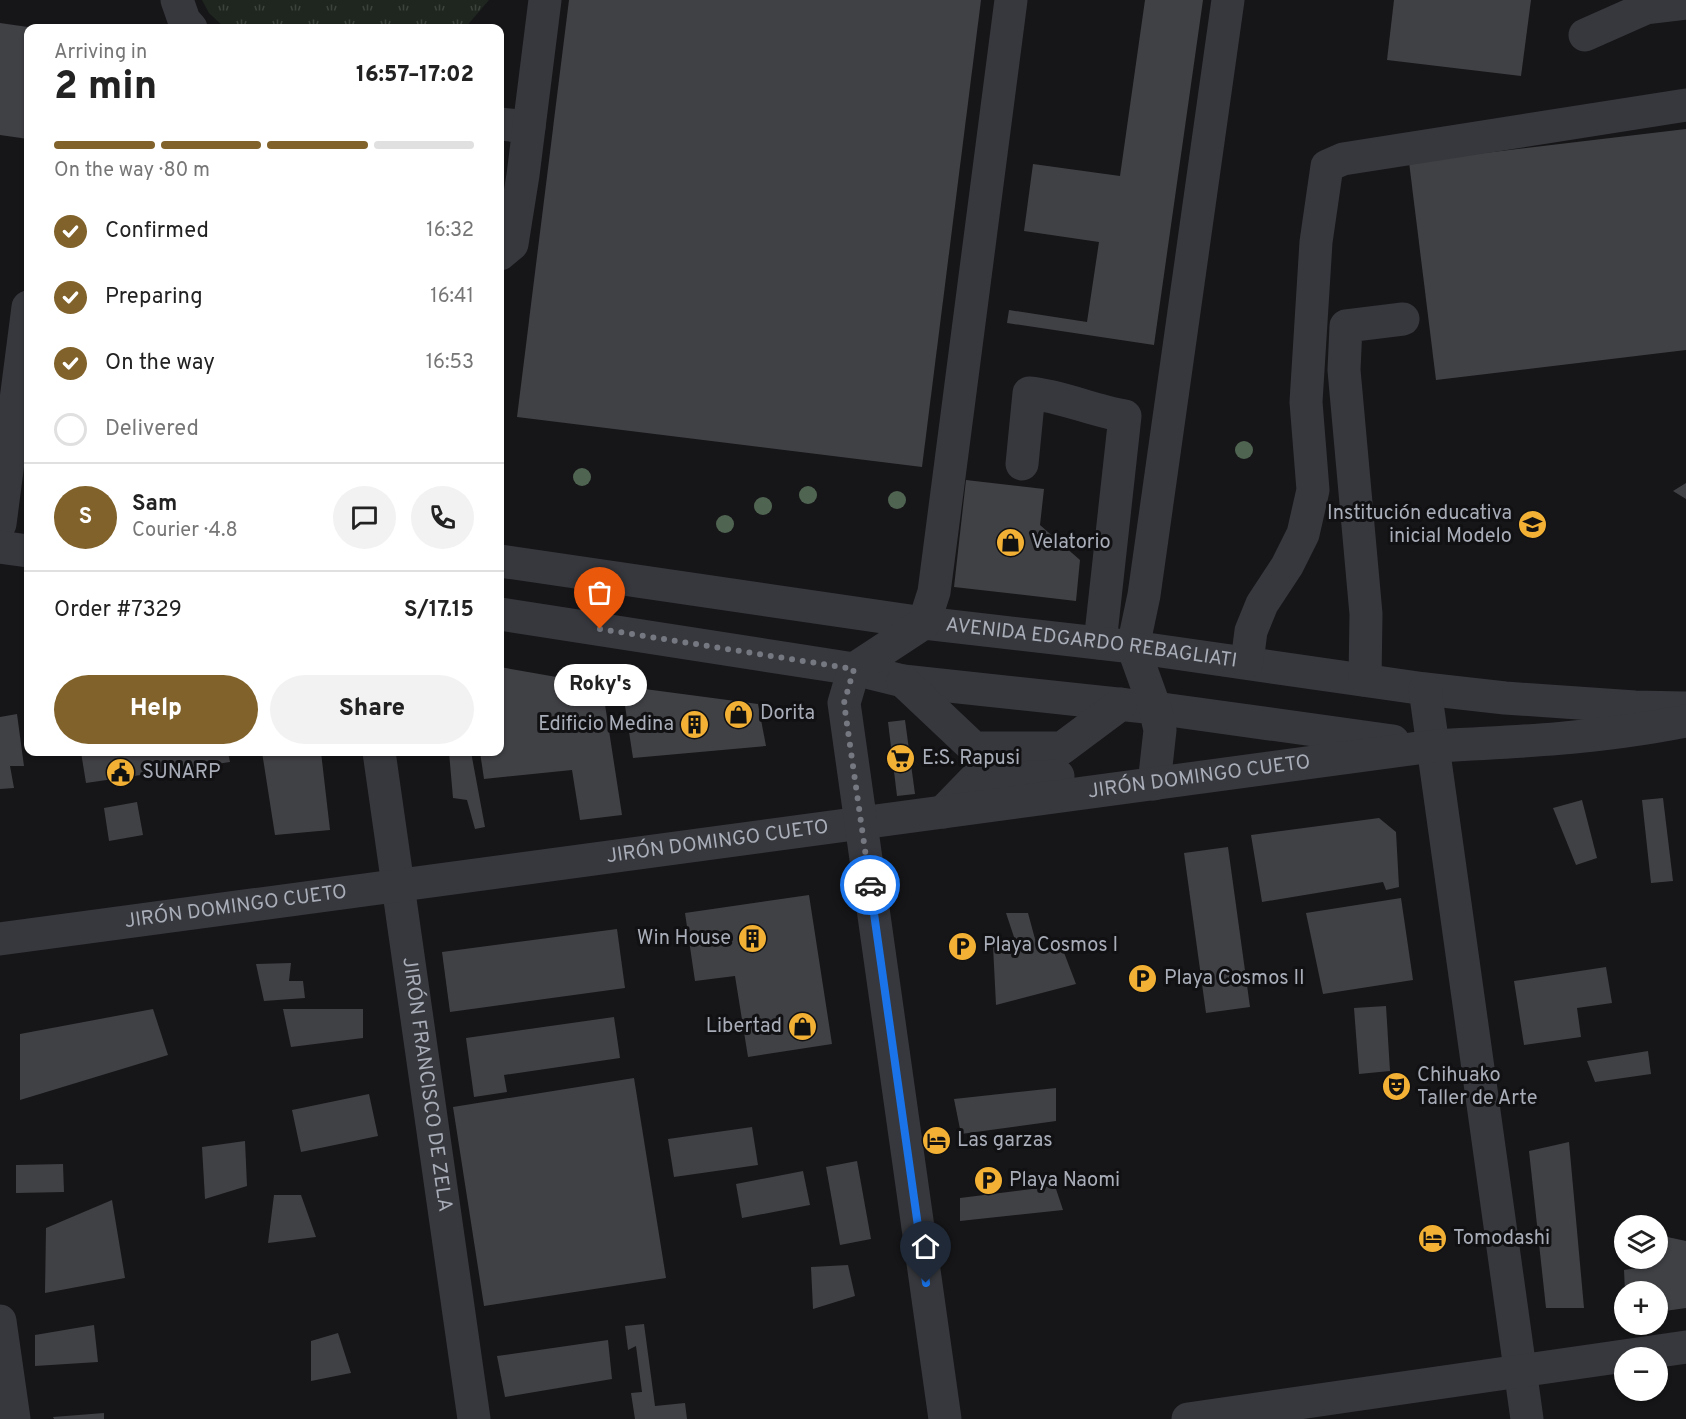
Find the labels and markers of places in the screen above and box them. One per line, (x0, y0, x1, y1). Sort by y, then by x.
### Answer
place label: Institución educativa inicial Modelo (1327, 501, 1512, 550)
school or university icon: Institución educativa inicial Modelo (1517, 509, 1549, 541)
shop icon: Velatorio (994, 527, 1026, 559)
place label: Velatorio (1031, 530, 1111, 556)
pin (574, 567, 625, 629)
callout: Roky's (554, 665, 646, 707)
shop icon: Dorita (723, 698, 755, 730)
place label: Dorita (760, 701, 815, 727)
building icon: Edificio Medina (679, 709, 711, 741)
place label: Edificio Medina (538, 712, 674, 738)
supermarket icon: E:S. Rapusi (885, 743, 917, 775)
place label: E:S. Rapusi (922, 746, 1020, 772)
public building icon: SUNARP (105, 757, 137, 789)
place label: SUNARP (142, 760, 221, 786)
building icon: Win House (736, 923, 768, 955)
place label: Win House (637, 926, 731, 952)
parking icon: Playa Cosmos I (946, 930, 978, 962)
place label: Playa Cosmos I (983, 933, 1118, 959)
parking icon: Playa Cosmos II (1127, 963, 1159, 995)
place label: Playa Cosmos II (1164, 966, 1305, 992)
shop icon: Libertad (787, 1011, 819, 1043)
place label: Libertad (706, 1014, 782, 1040)
place label: Chihuako Taller de Arte (1417, 1063, 1537, 1112)
theatre icon: Chihuako Taller de Arte (1380, 1071, 1412, 1103)
hotel icon: Las garzas (920, 1125, 952, 1157)
place label: Las garzas (957, 1128, 1053, 1154)
parking icon: Playa Naomi (972, 1165, 1004, 1197)
place label: Playa Naomi (1009, 1168, 1120, 1194)
pin (900, 1221, 951, 1283)
hotel icon: Tomodashi (1416, 1223, 1448, 1255)
place label: Tomodashi (1453, 1226, 1550, 1252)

